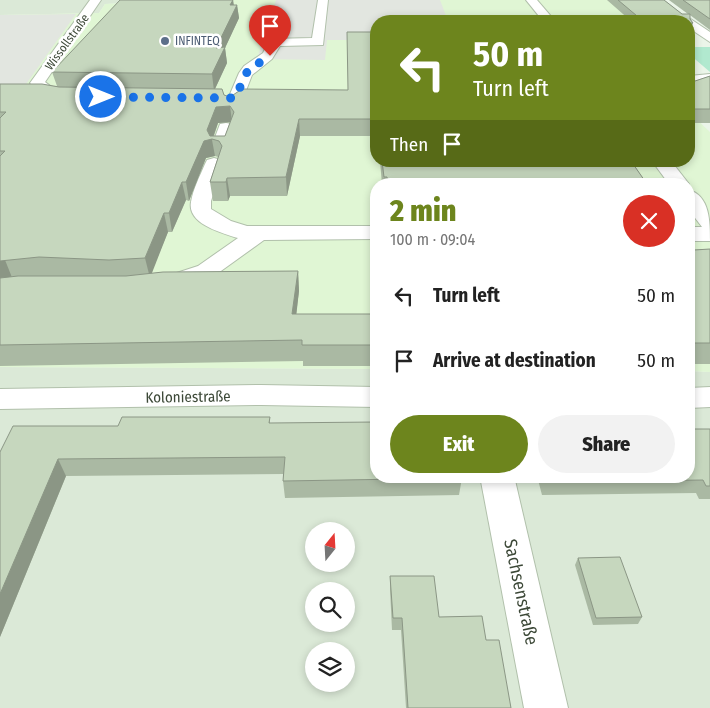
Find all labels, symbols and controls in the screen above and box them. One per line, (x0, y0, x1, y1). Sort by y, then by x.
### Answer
pin (249, 5, 291, 56)
street label: Wissollstraße (42, 11, 92, 73)
icon: arrive (256, 12, 284, 40)
text: 50 m (473, 33, 543, 75)
place label: INFINTEQ (175, 34, 220, 48)
marker: INFINTEQ (159, 35, 171, 47)
icon: left (390, 35, 455, 100)
position arrow (74, 70, 126, 122)
text: Turn left (473, 75, 549, 102)
icon: arrive (438, 130, 466, 158)
text: Then (390, 133, 428, 156)
text: 2 min (390, 193, 456, 229)
button: close (623, 195, 675, 247)
text: 100 m · 09:04 (390, 230, 475, 249)
icon: left (390, 282, 418, 310)
text: Turn left (433, 284, 500, 307)
text: 50 m (637, 284, 675, 307)
icon: arrive (390, 347, 418, 375)
text: Arrive at destination (433, 349, 596, 372)
text: 50 m (637, 349, 675, 372)
street label: Koloniestraße (145, 387, 231, 407)
button: Exit (390, 415, 528, 473)
button: Share (538, 415, 675, 473)
north arrow (305, 522, 355, 572)
map controls (305, 522, 355, 692)
street label: Sachsenstraße (499, 537, 543, 647)
button: search (305, 582, 355, 632)
button: layers (305, 642, 355, 692)

